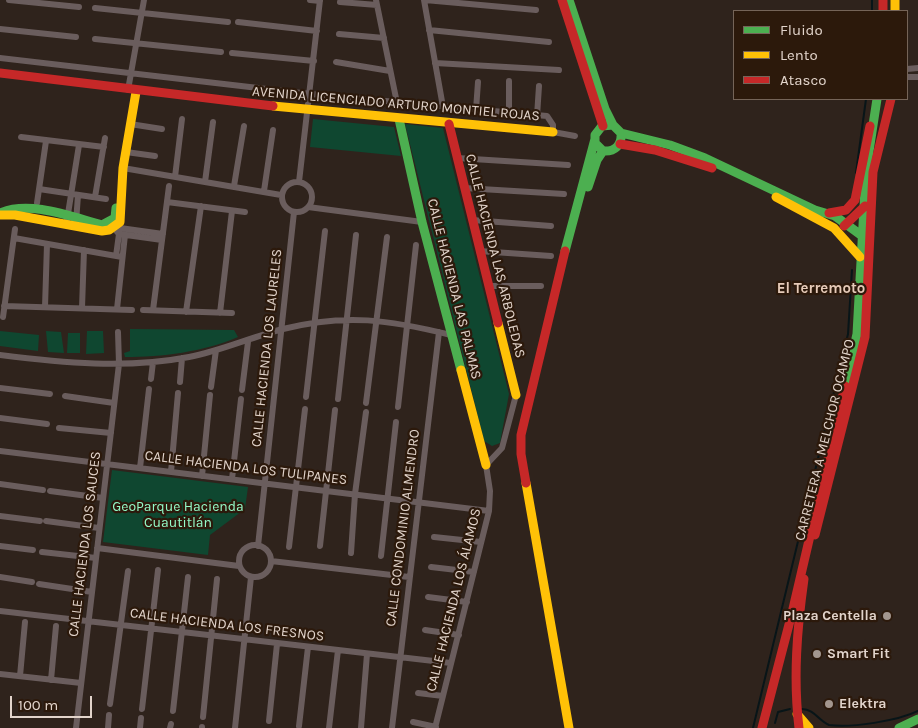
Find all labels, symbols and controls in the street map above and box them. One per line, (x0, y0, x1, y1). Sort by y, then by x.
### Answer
legend (733, 10, 908, 100)
text: Fluido (780, 21, 823, 39)
text: Lento (780, 46, 818, 64)
text: Atasco (780, 71, 826, 89)
street label: AVENIDA LICENCIADO ARTURO MONTIEL ROJAS (251, 83, 541, 125)
street label: CALLE HACIENDA LAS ARBOLEDAS (461, 152, 529, 360)
street label: CALLE HACIENDA LAS PALMAS (423, 197, 485, 381)
street label: CALLE HACIENDA LOS LAURELES (248, 248, 286, 448)
district label: El Terremoto (777, 280, 865, 298)
street label: CARRETERA A MELCHOR OCAMPO (792, 337, 858, 543)
street label: CALLE CONDOMINIO ALMENDRO (383, 428, 423, 628)
street label: CALLE HACIENDA LOS TULIPANES (144, 447, 348, 489)
street label: CALLE HACIENDA LOS SAUCES (65, 450, 105, 638)
park label: GeoParque Hacienda Cuautitlán (112, 499, 244, 532)
street label: CALLE HACIENDA LOS ÁLAMOS (423, 507, 485, 693)
street label: CALLE HACIENDA LOS FRESNOS (129, 605, 325, 645)
place label: Plaza Centella (783, 608, 877, 624)
marker: Plaza Centella (881, 610, 893, 622)
place label: Smart Fit (827, 646, 890, 662)
marker: Smart Fit (811, 648, 823, 660)
scale bar (12, 686, 95, 718)
text: 100 m (18, 696, 58, 714)
place label: Elektra (839, 696, 886, 712)
marker: Elektra (823, 698, 835, 710)

